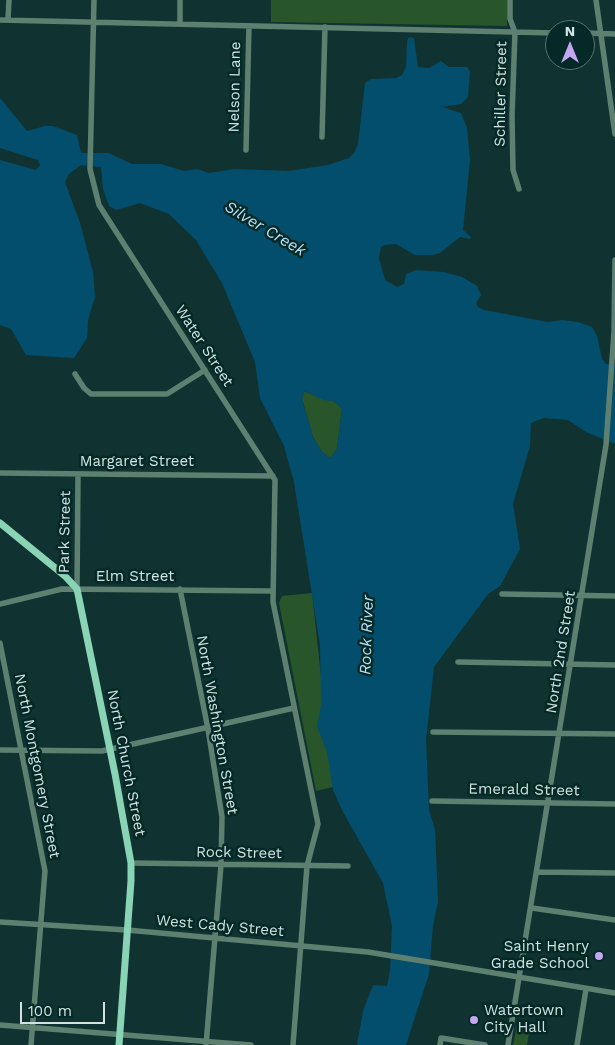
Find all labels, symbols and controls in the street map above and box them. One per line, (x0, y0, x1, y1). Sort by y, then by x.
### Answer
north arrow (545, 20, 595, 70)
text: N (565, 23, 575, 39)
street label: Nelson Lane (225, 41, 245, 133)
street label: Schiller Street (491, 41, 511, 147)
water label: Silver Creek (221, 197, 309, 261)
street label: Water Street (171, 302, 237, 390)
street label: Margaret Street (80, 453, 194, 471)
street label: Park Street (55, 491, 75, 573)
street label: Elm Street (96, 568, 174, 586)
street label: North 2nd Street (542, 589, 580, 715)
water label: Rock River (356, 595, 378, 675)
street label: North Washington Street (192, 634, 242, 816)
street label: North Montgomery Street (10, 672, 64, 860)
street label: North Church Street (103, 688, 149, 838)
street label: Emerald Street (468, 780, 580, 800)
street label: Rock Street (196, 843, 282, 863)
street label: West Cady Street (155, 911, 285, 941)
place label: Saint Henry Grade School (491, 938, 589, 973)
marker: Saint Henry Grade School (593, 950, 605, 962)
scale bar (22, 992, 108, 1024)
text: 100 m (28, 1002, 72, 1020)
place label: Watertown City Hall (484, 1002, 563, 1037)
marker: Watertown City Hall (468, 1014, 480, 1026)

